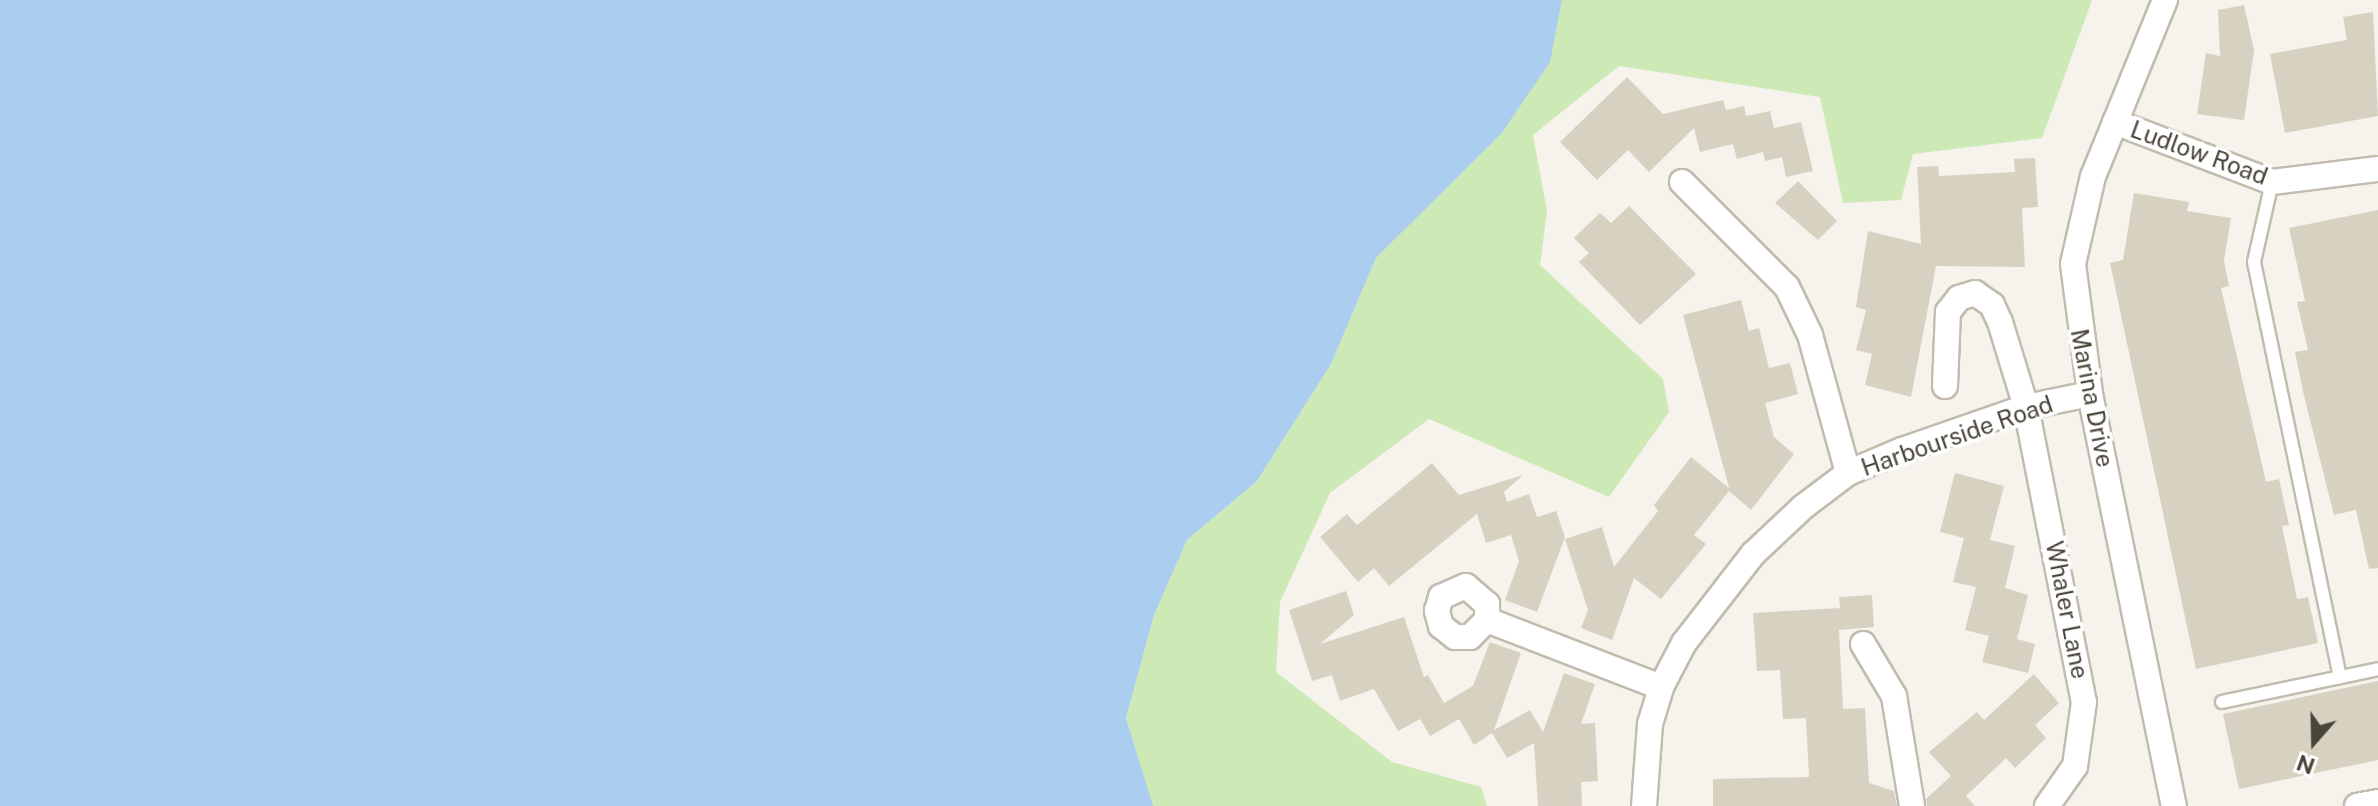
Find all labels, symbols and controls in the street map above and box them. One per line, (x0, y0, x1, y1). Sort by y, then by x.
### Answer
street label: Ludlow Road (2127, 115, 2271, 191)
street label: Marina Drive (2064, 326, 2120, 470)
street label: Harbourside Road (1857, 390, 2057, 482)
street label: Whaler Lane (2040, 539, 2094, 681)
north arrow (2274, 702, 2354, 782)
text: N (2293, 749, 2318, 780)

